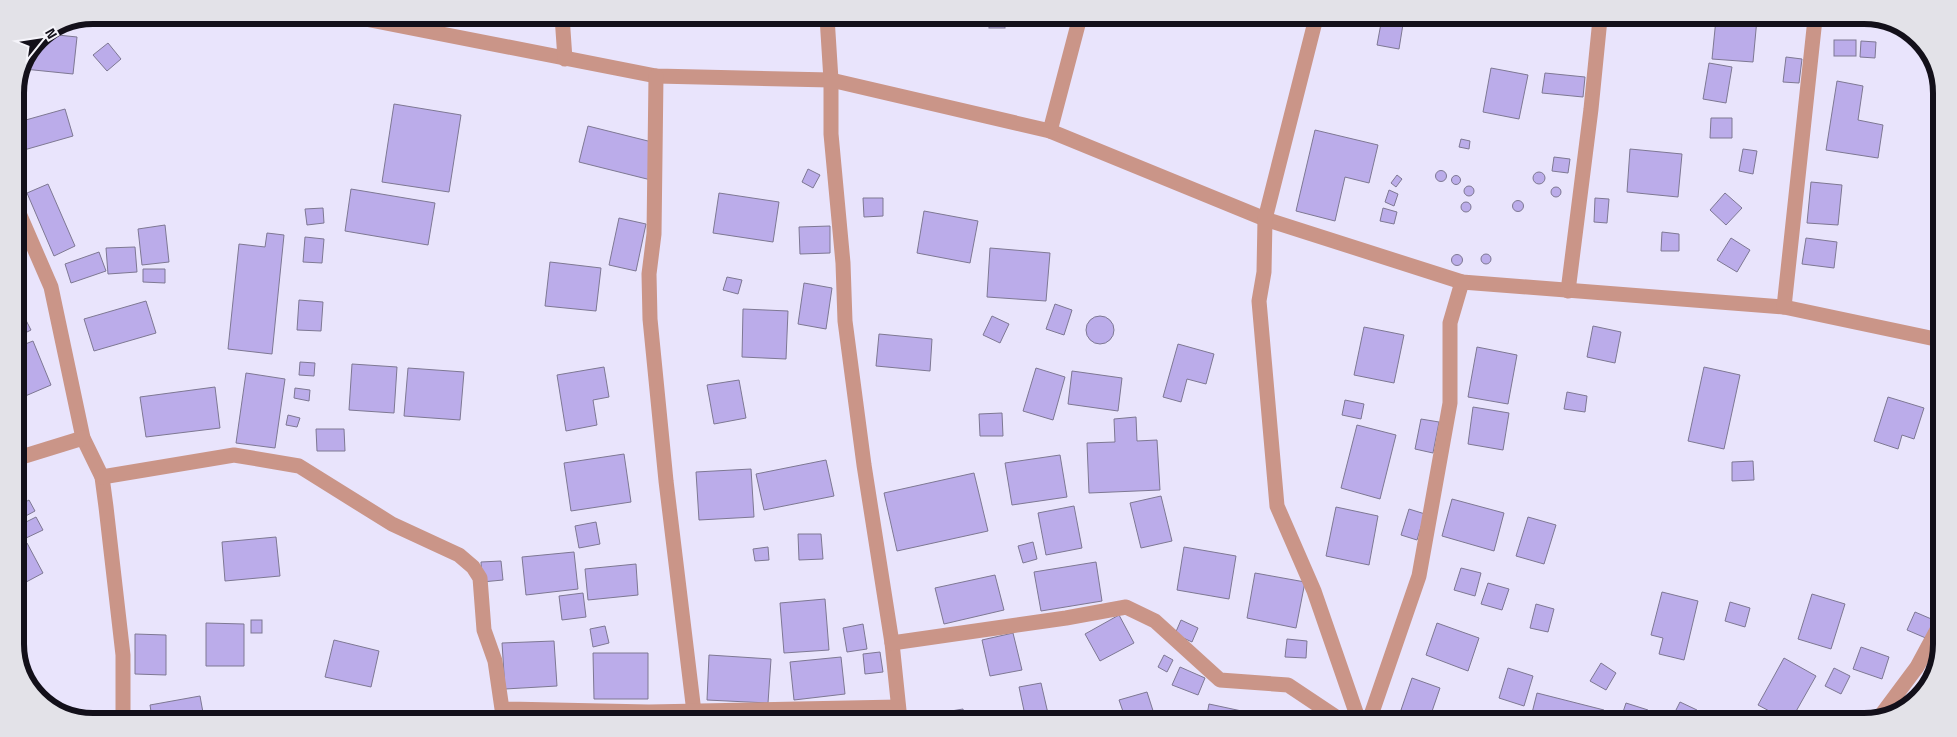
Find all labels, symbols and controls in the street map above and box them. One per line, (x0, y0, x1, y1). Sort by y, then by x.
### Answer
north arrow (15, 15, 65, 65)
text: N (40, 24, 63, 43)

